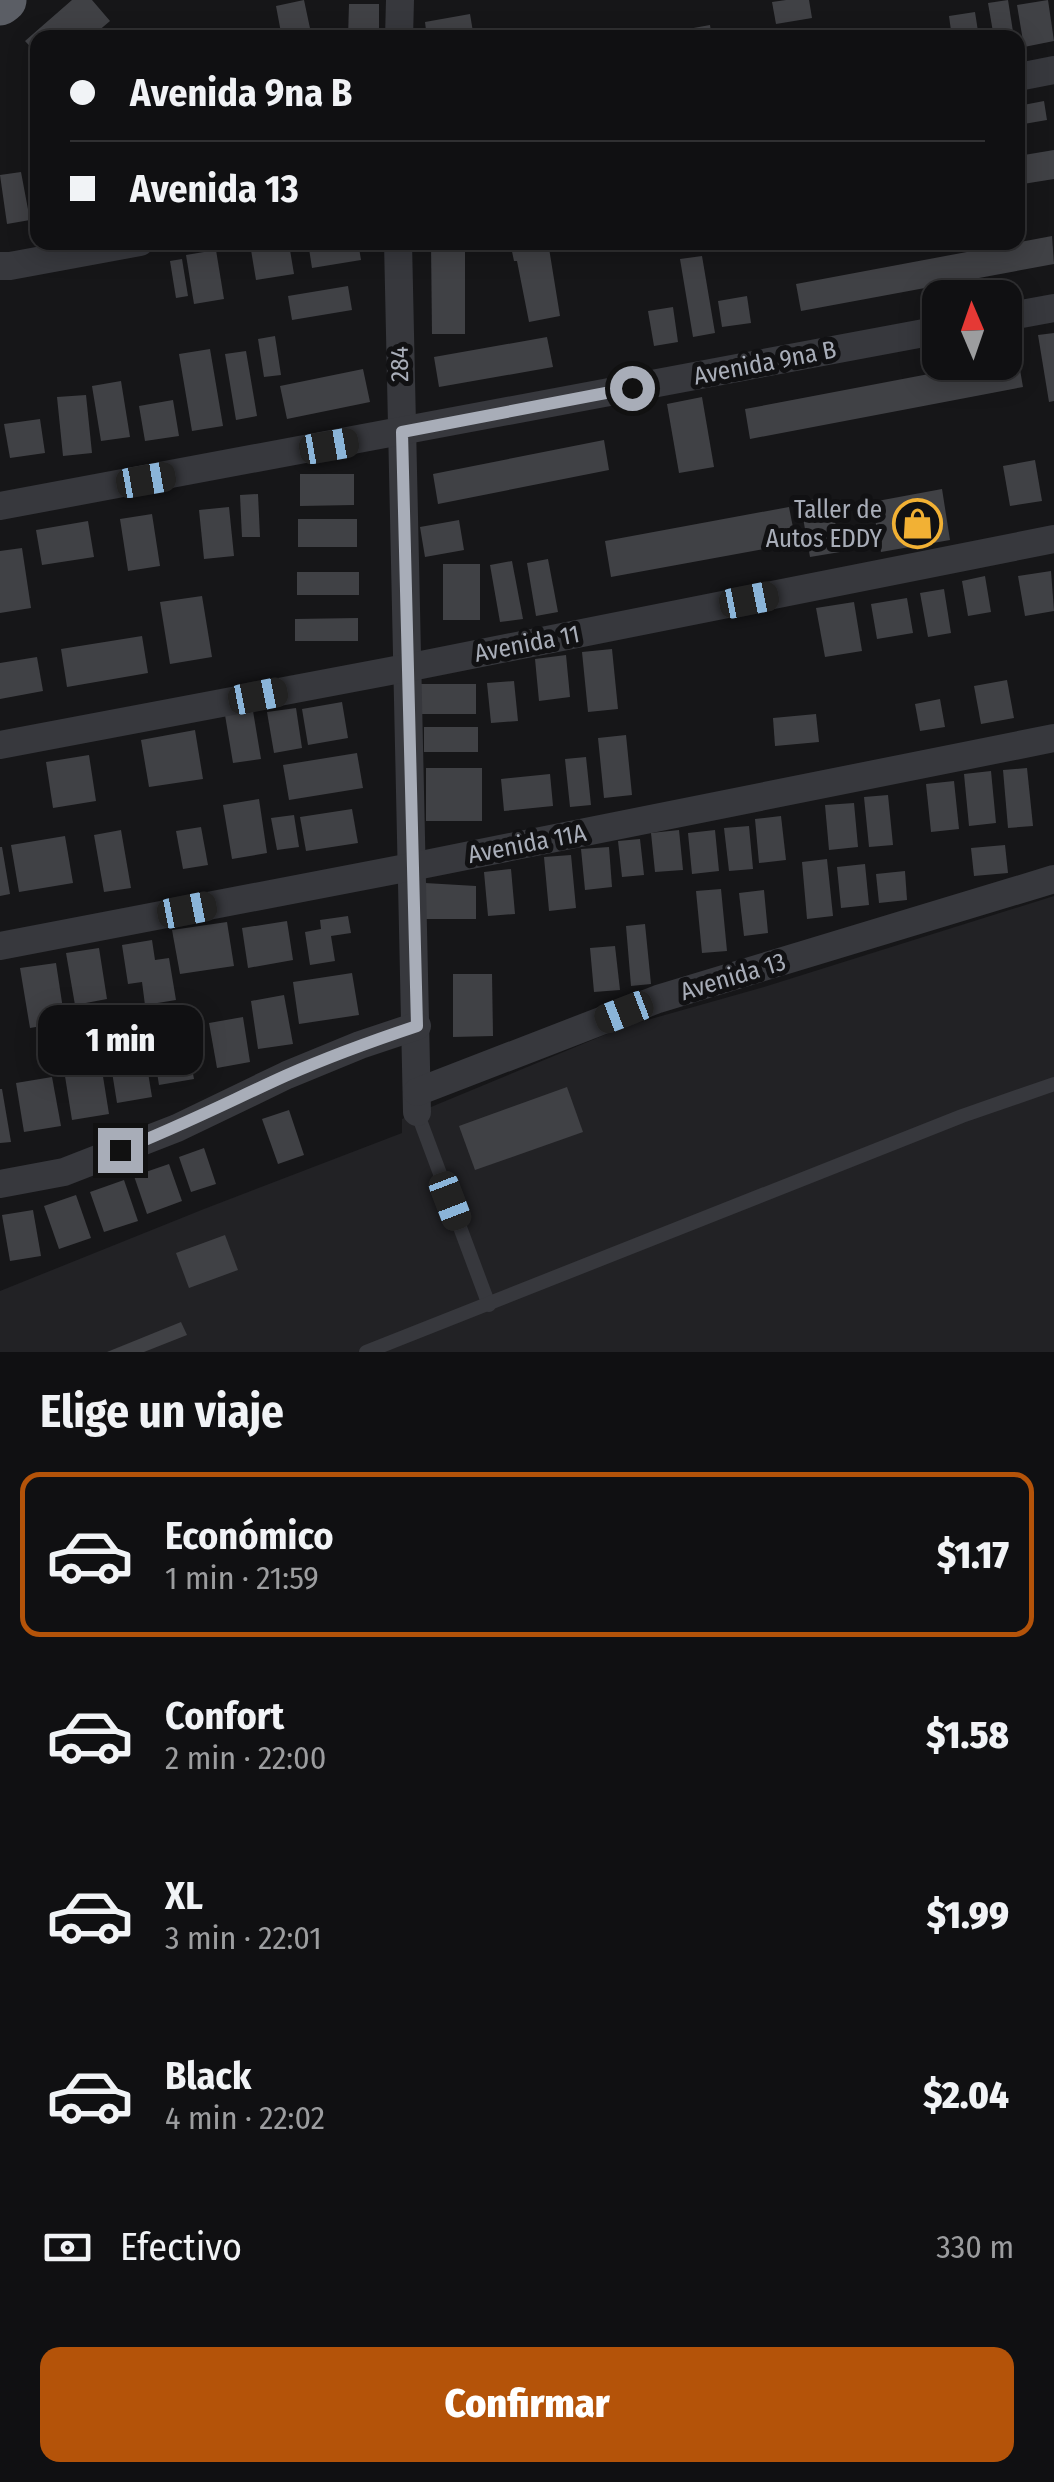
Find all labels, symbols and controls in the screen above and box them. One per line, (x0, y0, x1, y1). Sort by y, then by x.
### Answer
text: Avenida 9na B (130, 70, 352, 116)
text: Avenida 13 (130, 166, 299, 212)
north arrow (922, 280, 1022, 380)
map controls (922, 280, 1022, 380)
street label: Avenida 9na B (691, 334, 839, 392)
street label: 284 (385, 346, 415, 382)
route start (610, 366, 655, 411)
car (297, 426, 361, 466)
car (114, 460, 178, 500)
place label: Taller de Autos EDDY (766, 495, 883, 554)
shop icon: Taller de Autos EDDY (891, 498, 943, 550)
car (717, 580, 781, 620)
street label: Avenida 11 (472, 619, 582, 669)
car (226, 676, 290, 716)
street label: Avenida 11A (465, 818, 589, 870)
car (155, 890, 219, 930)
street label: Avenida 13 (677, 947, 789, 1007)
car (591, 987, 657, 1037)
callout: 1 min (38, 1005, 202, 1075)
text: 1 min (86, 1021, 155, 1059)
route end (98, 1128, 143, 1173)
car (425, 1168, 475, 1234)
text: Elige un viaje (40, 1385, 284, 1439)
icon: car (45, 1510, 135, 1600)
text: Económico (165, 1513, 334, 1559)
text: $1.17 (937, 1532, 1009, 1578)
text: 1 min · 21:59 (165, 1559, 319, 1597)
icon: car (45, 1690, 135, 1780)
text: Confort (165, 1693, 284, 1739)
text: $1.58 (926, 1712, 1009, 1758)
text: 2 min · 22:00 (165, 1739, 326, 1777)
icon: car (45, 1870, 135, 1960)
text: XL (165, 1873, 203, 1919)
text: $1.99 (927, 1892, 1009, 1938)
text: 3 min · 22:01 (165, 1919, 322, 1957)
icon: car (45, 2050, 135, 2140)
text: Black (165, 2053, 251, 2099)
text: $2.04 (923, 2072, 1009, 2118)
text: 4 min · 22:02 (165, 2099, 325, 2137)
icon: cash (40, 2220, 95, 2275)
text: Efectivo (120, 2224, 242, 2270)
text: 330 m (936, 2228, 1014, 2266)
button: Confirmar (40, 2347, 1014, 2462)

